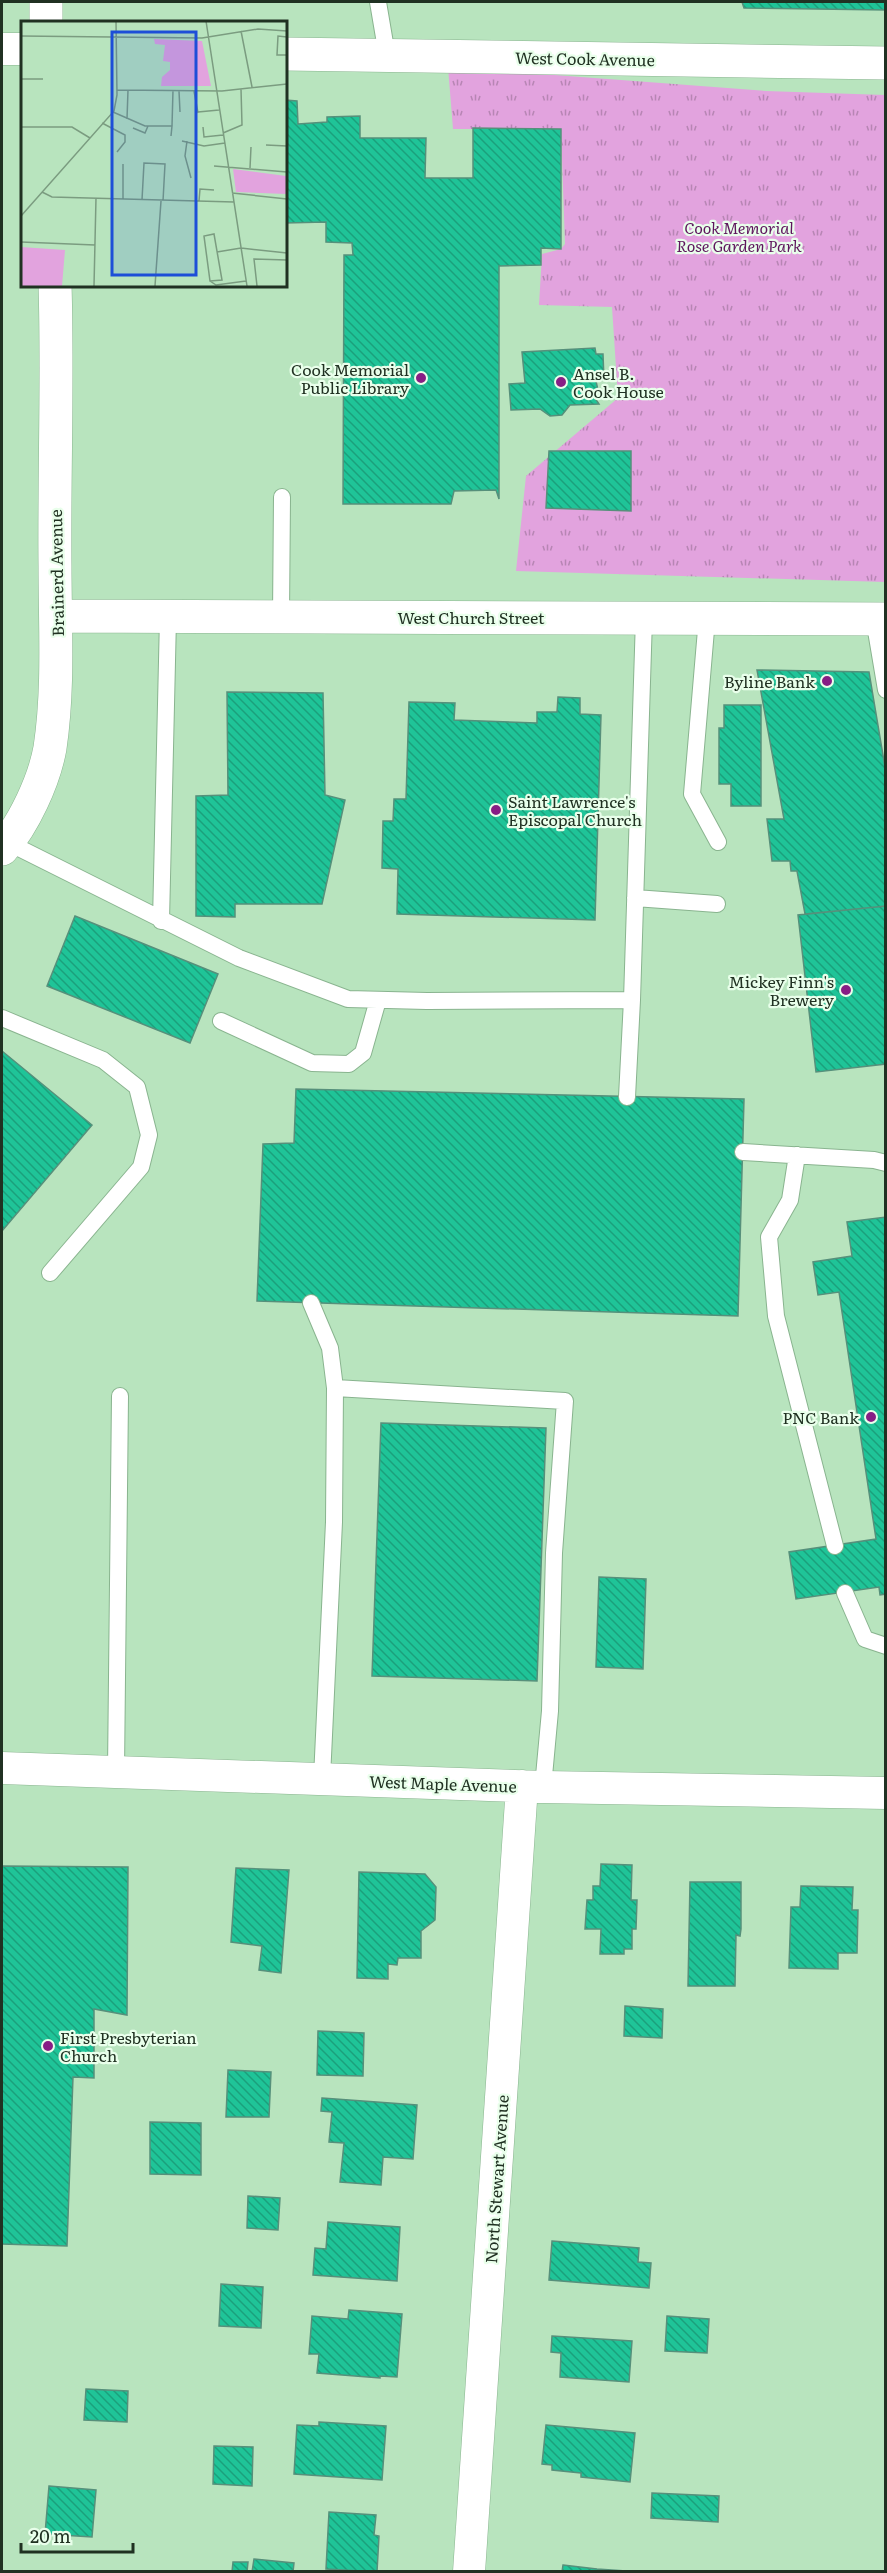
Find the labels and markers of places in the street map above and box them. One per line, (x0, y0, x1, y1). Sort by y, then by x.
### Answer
place label: Cook Memorial Public Library (291, 357, 410, 399)
place label: Ansel B. Cook House (573, 361, 664, 403)
marker: Cook Memorial Public Library (414, 371, 428, 385)
marker: Ansel B. Cook House (554, 375, 568, 389)
place label: Byline Bank (724, 669, 815, 693)
marker: Byline Bank (820, 674, 834, 688)
place label: Saint Lawrence's Episcopal Church (508, 789, 642, 831)
marker: Saint Lawrence's Episcopal Church (489, 803, 503, 817)
place label: Mickey Finn's Brewery (729, 969, 835, 1011)
marker: Mickey Finn's Brewery (839, 983, 853, 997)
place label: PNC Bank (782, 1405, 859, 1429)
marker: PNC Bank (864, 1410, 878, 1424)
place label: First Presbyterian Church (60, 2025, 197, 2067)
marker: First Presbyterian Church (41, 2039, 55, 2053)

